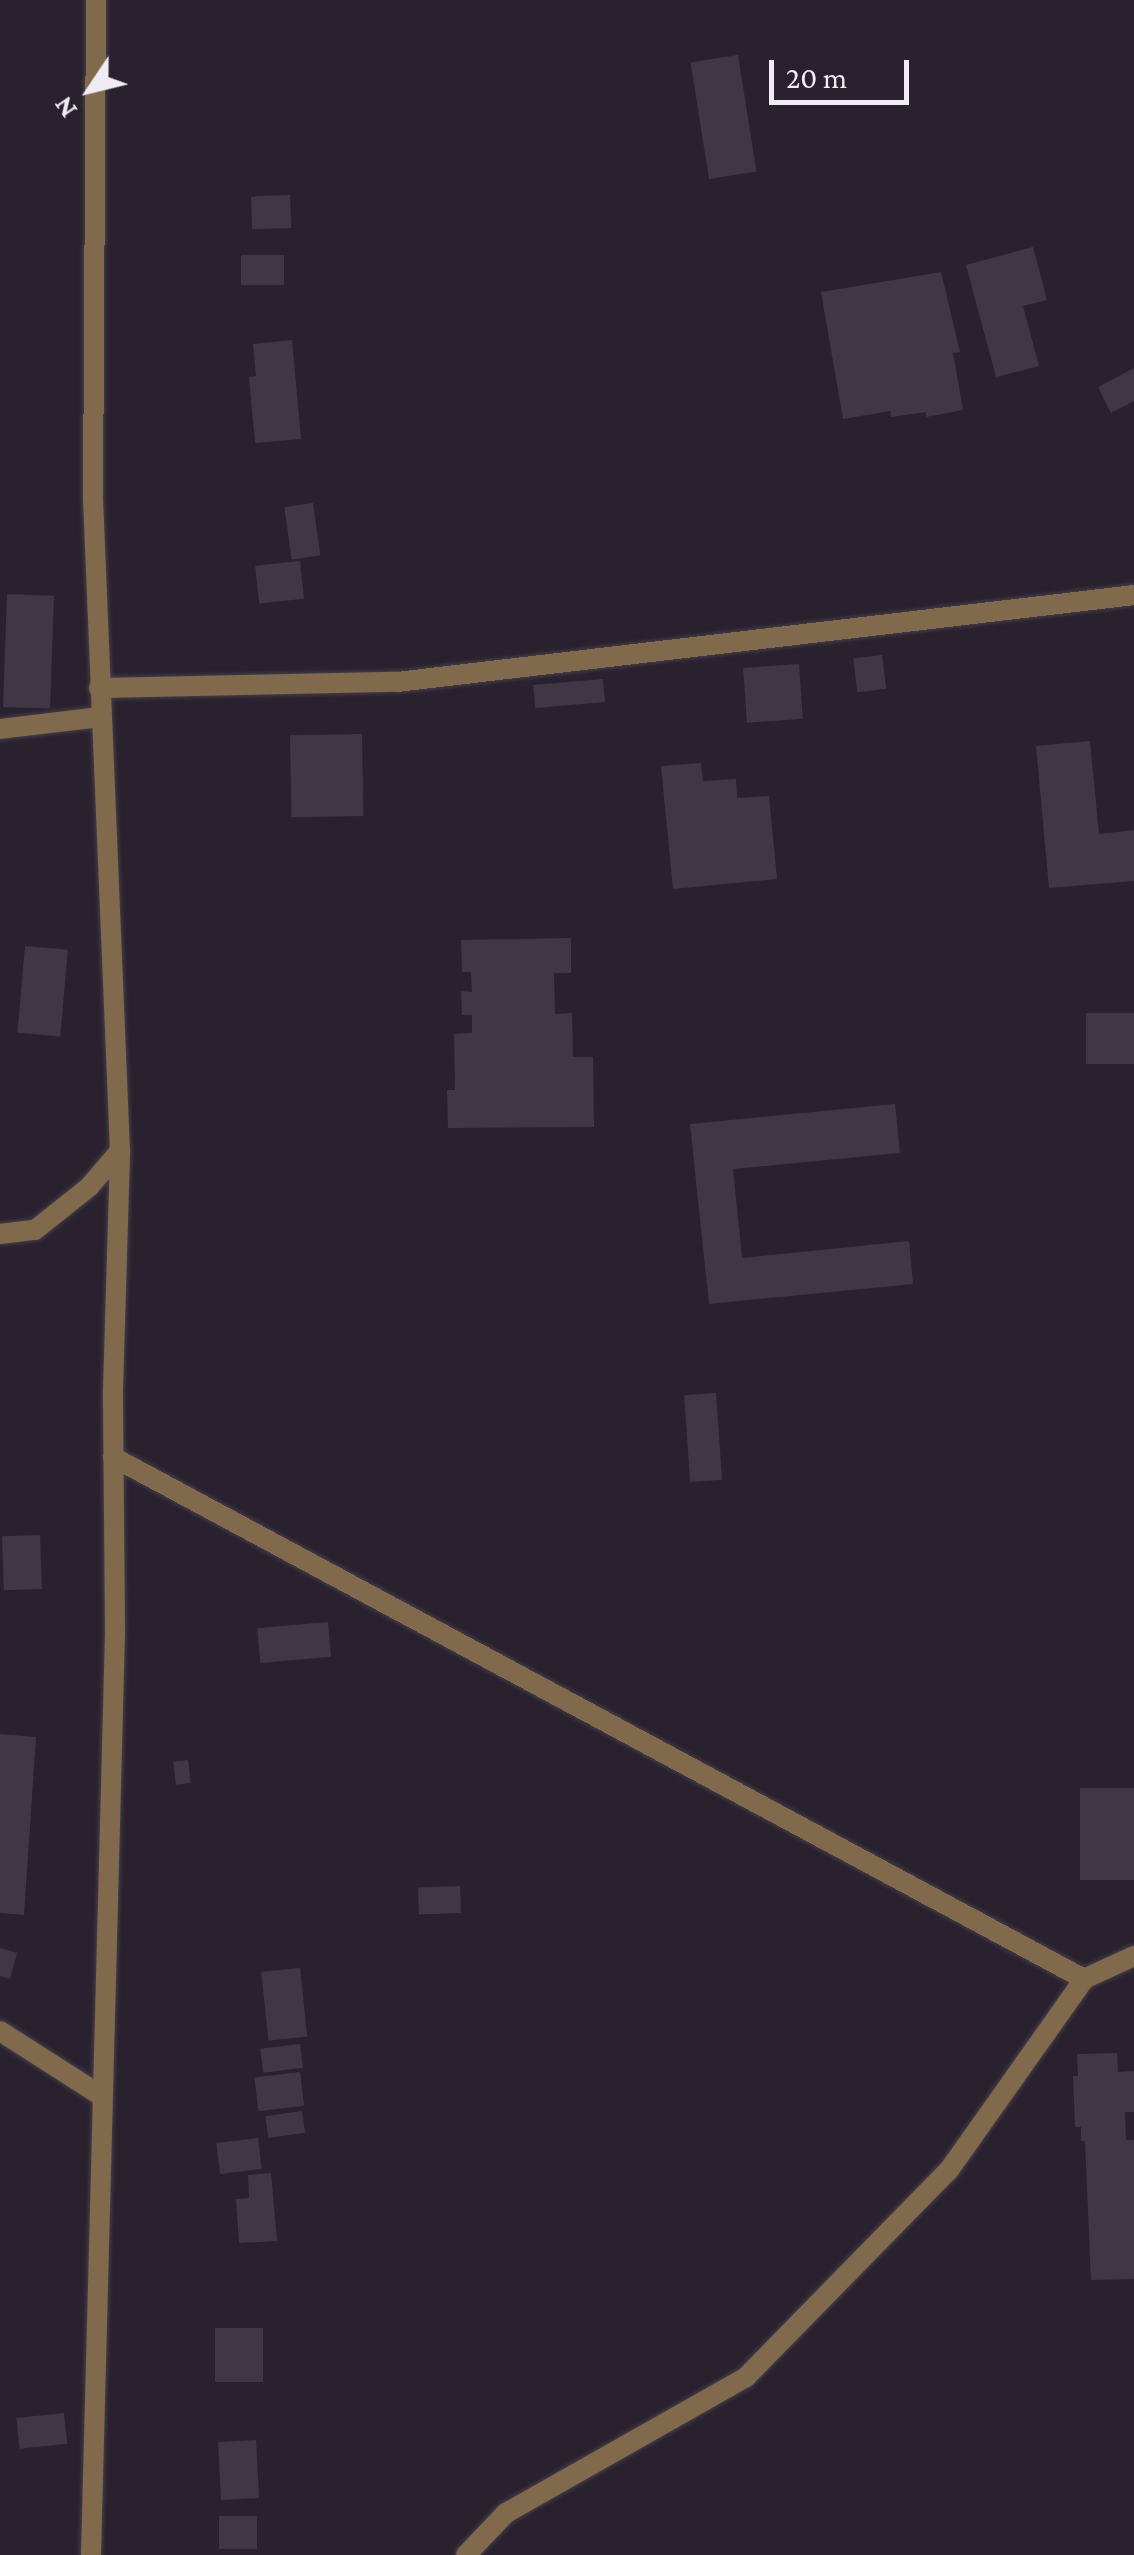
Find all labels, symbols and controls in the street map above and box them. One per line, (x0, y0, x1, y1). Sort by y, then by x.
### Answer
north arrow (40, 40, 140, 140)
scale bar (774, 40, 914, 102)
text: 20 m (786, 61, 847, 94)
text: N (47, 91, 83, 124)

